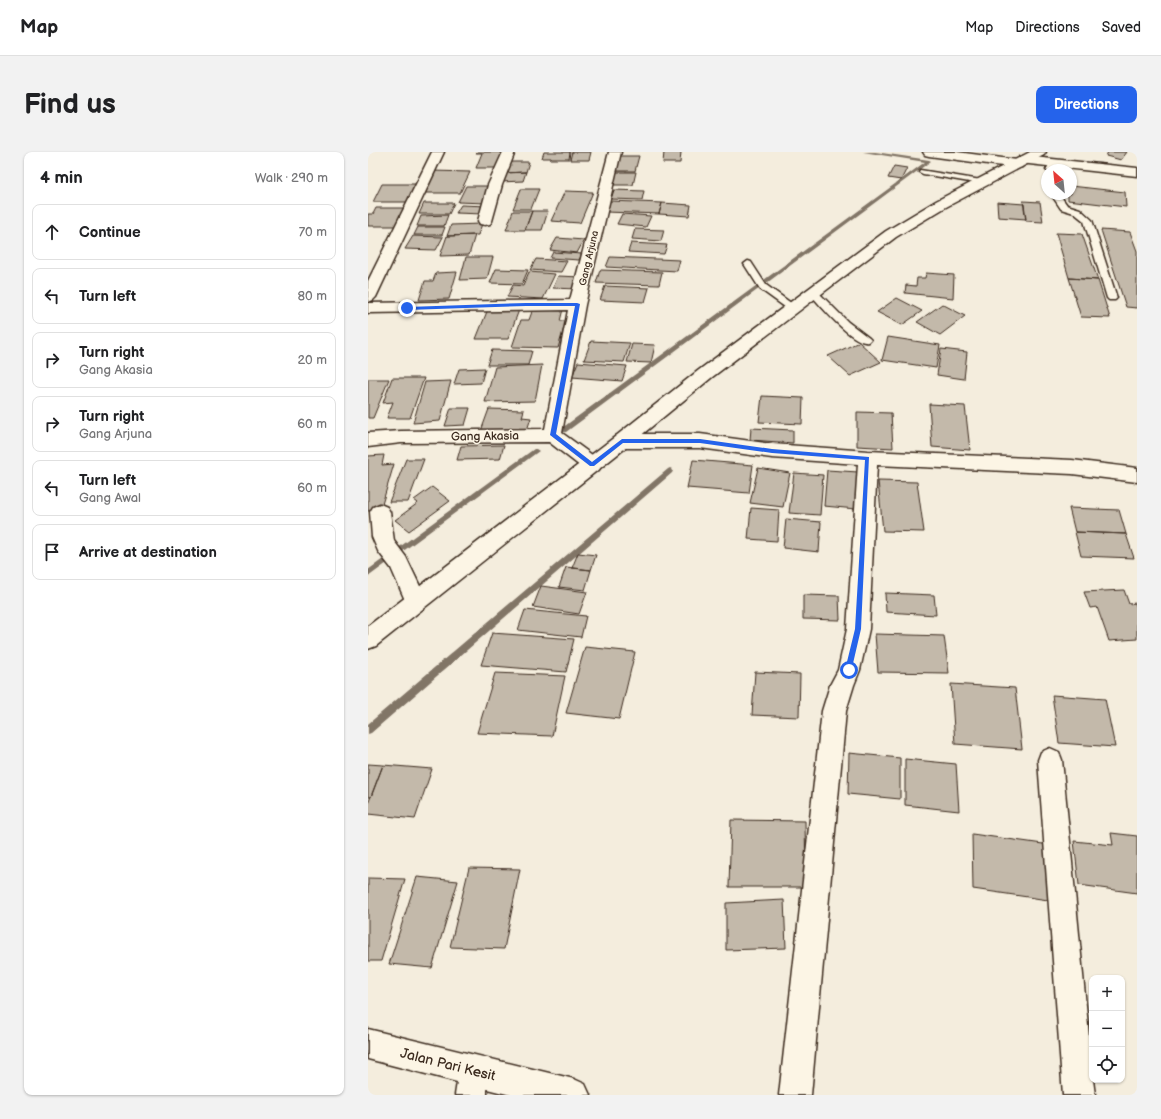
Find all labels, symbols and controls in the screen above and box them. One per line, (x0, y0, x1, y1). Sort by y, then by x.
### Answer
text: Map (20, 16, 58, 39)
text: Map (965, 19, 993, 36)
text: Directions (1015, 19, 1080, 36)
text: Saved (1102, 19, 1141, 36)
button: Directions (1036, 86, 1137, 123)
text: Find us (24, 88, 116, 121)
north arrow (1041, 164, 1077, 200)
text: 4 min (40, 168, 83, 188)
text: Walk · 290 m (255, 170, 328, 186)
icon: ahead (41, 221, 63, 243)
text: Continue (79, 223, 141, 242)
text: 70 m (299, 224, 327, 240)
street label: Gang Arjuna (577, 229, 601, 287)
icon: left (41, 285, 63, 307)
text: Turn left (79, 287, 136, 306)
text: 80 m (298, 288, 327, 304)
route end (398, 299, 416, 317)
text: Turn right (79, 343, 144, 362)
icon: right (41, 349, 63, 371)
text: 20 m (297, 352, 327, 368)
text: Gang Akasia (79, 362, 153, 378)
text: Turn right (79, 407, 144, 426)
icon: right (41, 413, 63, 435)
text: 60 m (297, 416, 327, 432)
text: Gang Arjuna (79, 426, 152, 442)
street label: Gang Akasia (451, 428, 519, 445)
text: Turn left (79, 471, 136, 490)
icon: left (41, 477, 63, 499)
text: 60 m (297, 480, 327, 496)
text: Gang Awal (79, 490, 141, 506)
icon: arrive (41, 541, 63, 563)
text: Arrive at destination (79, 543, 217, 562)
route start (840, 661, 858, 679)
map controls (1089, 975, 1125, 1083)
button: + (1089, 975, 1125, 1011)
button: − (1089, 1011, 1125, 1047)
street label: Jalan Pari Kesit (398, 1044, 498, 1085)
button: locate (1089, 1047, 1125, 1083)

